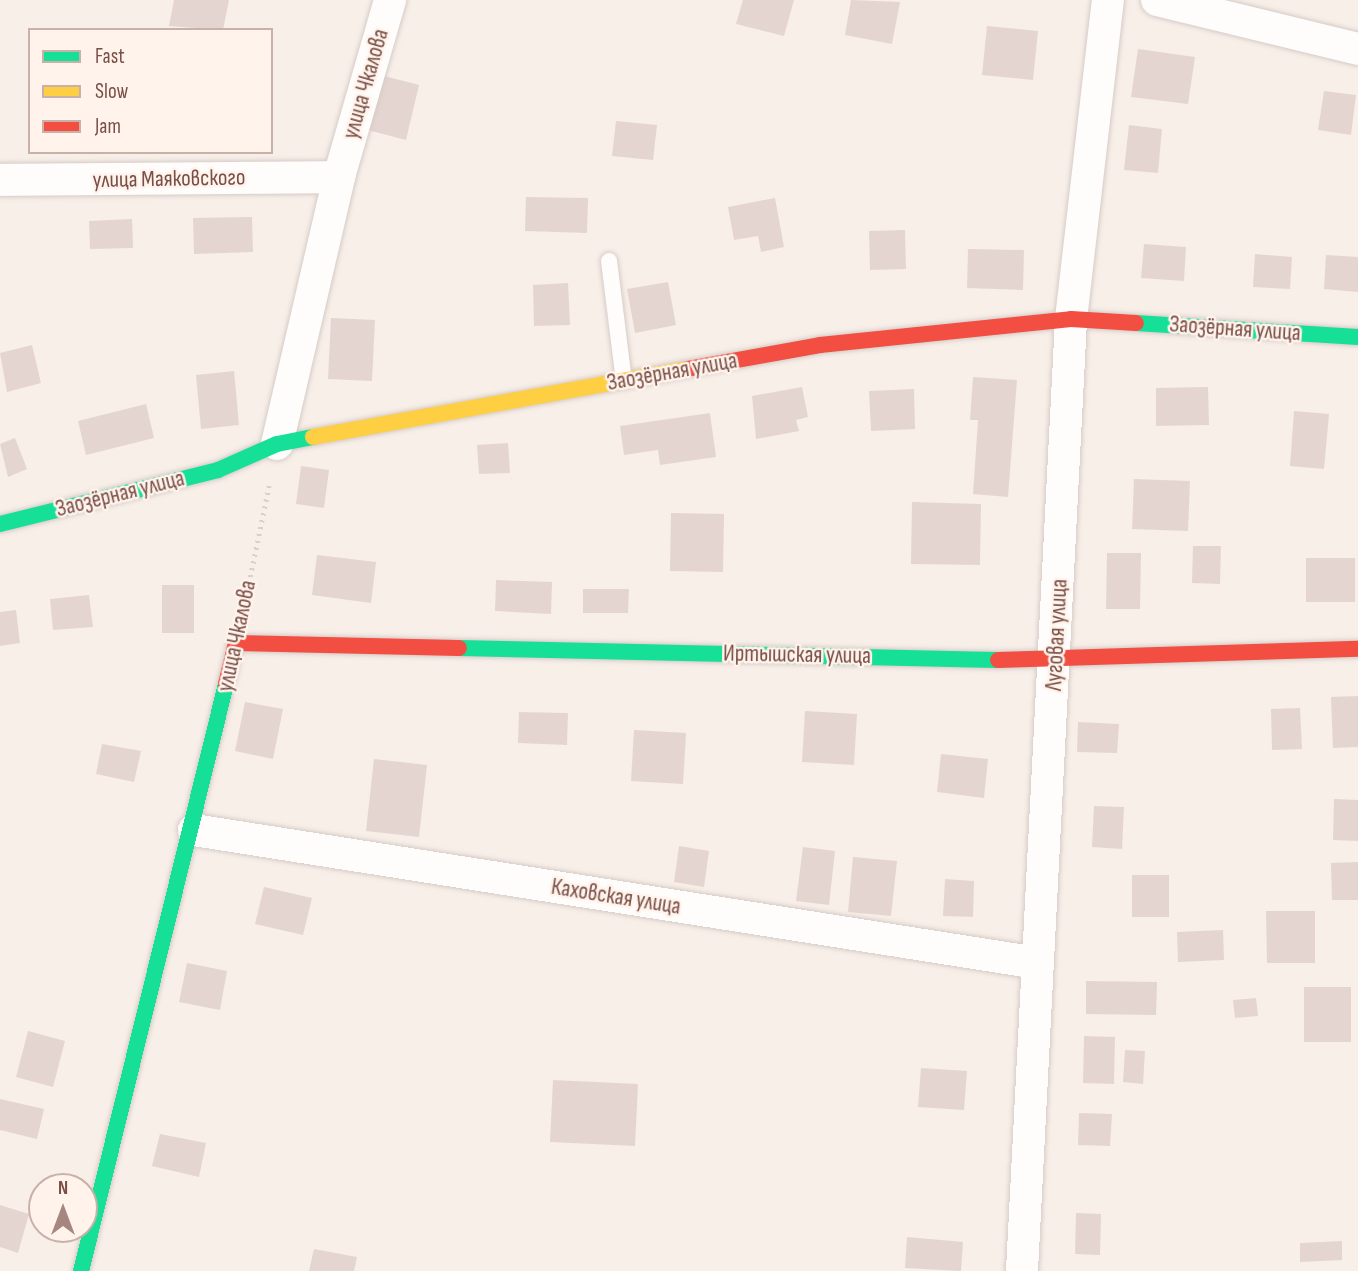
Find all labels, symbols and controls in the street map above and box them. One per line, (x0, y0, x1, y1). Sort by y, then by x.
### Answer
street label: улица Чкалова (337, 26, 395, 142)
legend (28, 28, 273, 154)
text: Fast (95, 44, 125, 69)
text: Slow (95, 79, 128, 104)
text: Jam (95, 114, 121, 139)
street label: улица Маяковского (92, 164, 246, 194)
street label: Заозёрная улица (1168, 311, 1302, 347)
street label: Заозёрная улица (605, 347, 739, 397)
street label: Заозёрная улица (53, 465, 187, 523)
street label: улица Чкалова (212, 578, 262, 694)
street label: Луговая улица (1040, 578, 1074, 692)
street label: Иртышская улица (723, 640, 871, 670)
street label: Каховская улица (549, 873, 683, 921)
north arrow (28, 1173, 98, 1243)
text: N (58, 1177, 68, 1200)

